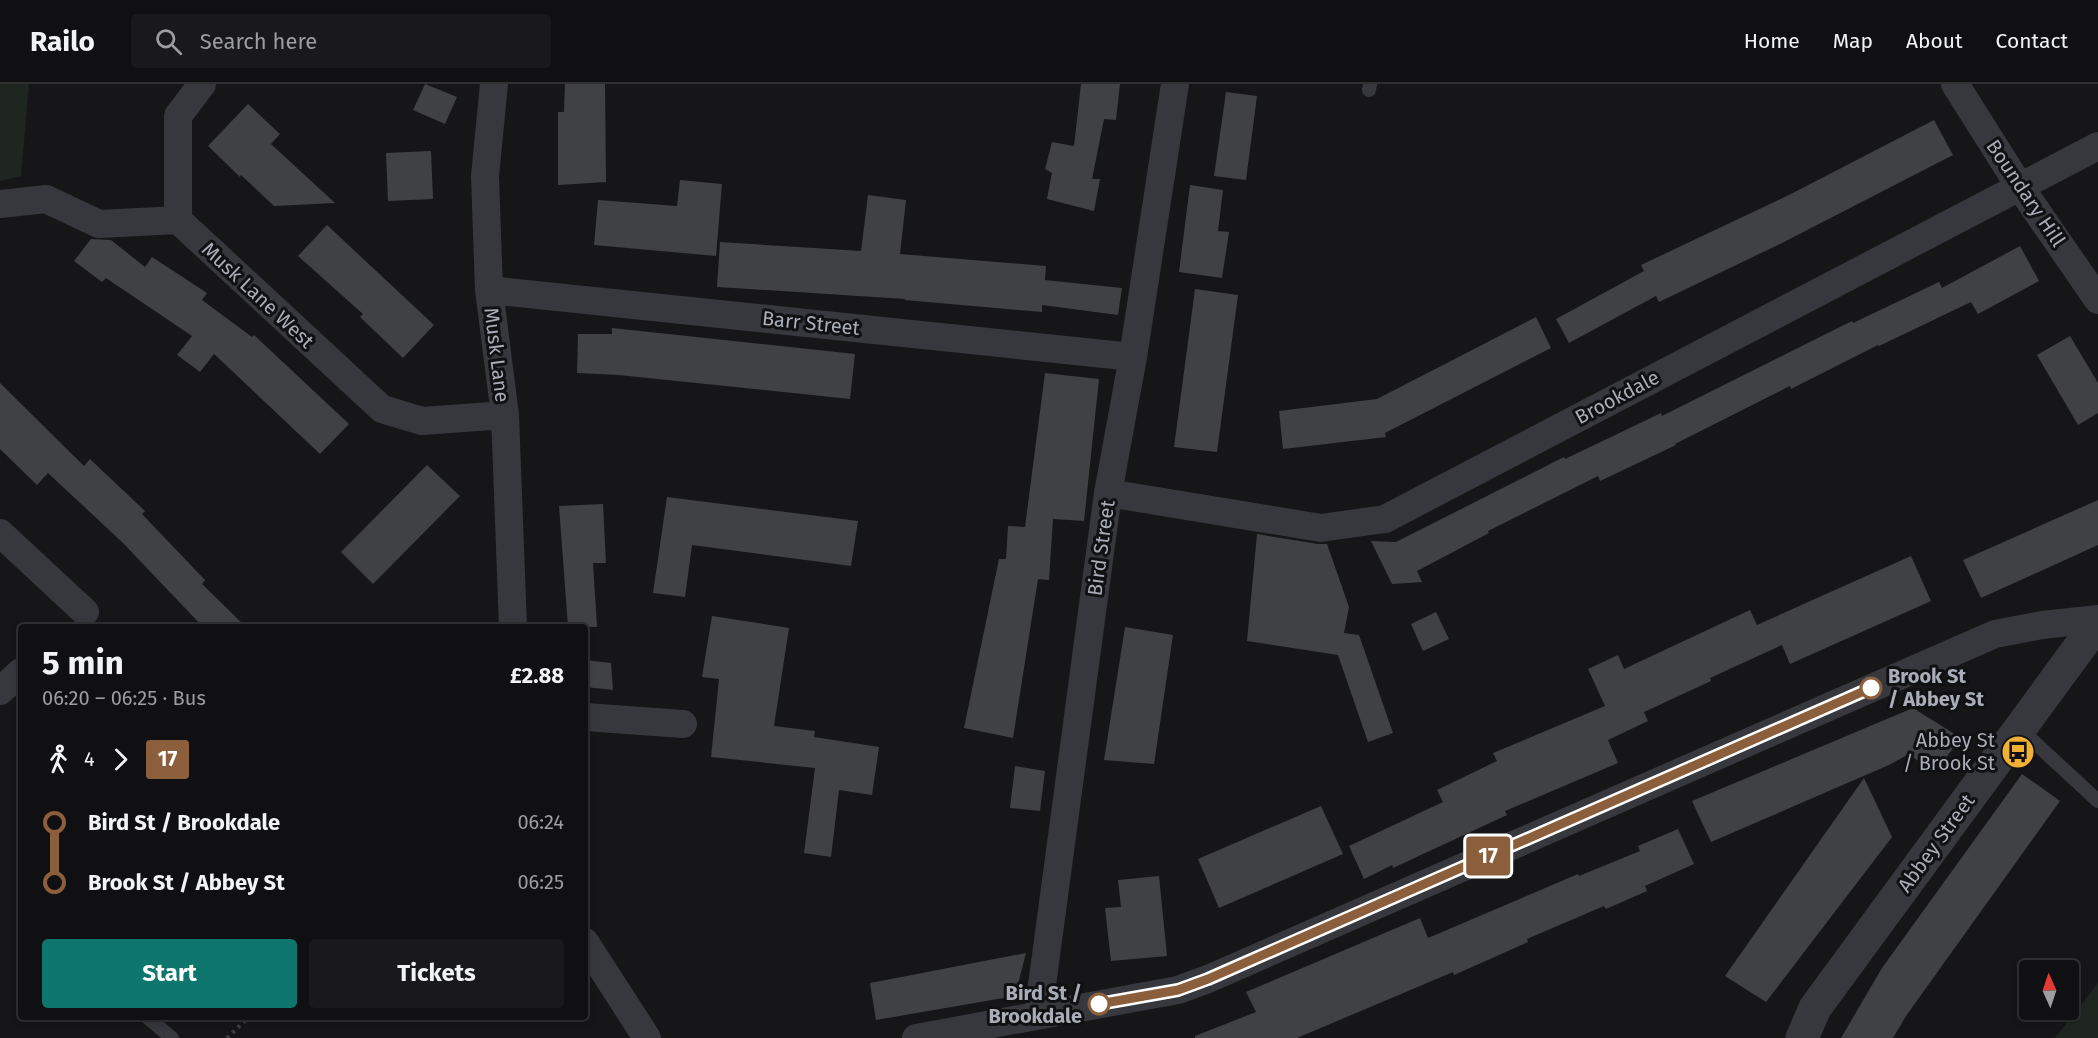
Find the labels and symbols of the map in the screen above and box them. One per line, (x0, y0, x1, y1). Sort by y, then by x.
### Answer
street label: Boundary Hill (1981, 135, 2071, 251)
street label: Musk Lane West (197, 237, 320, 354)
street label: Musk Lane (479, 306, 515, 404)
street label: Barr Street (761, 306, 862, 340)
street label: Brookdale (1571, 365, 1663, 429)
street label: Bird Street (1082, 498, 1120, 597)
place label: Brook St / Abbey St (1888, 664, 1984, 711)
marker: Brook St / Abbey St (1860, 677, 1882, 699)
place label: Abbey St / Brook St (1903, 728, 1996, 775)
bus stop icon: Abbey St / Brook St (2000, 734, 2036, 770)
street label: Abbey Street (1892, 789, 1980, 897)
line badge: 17 (1461, 836, 1515, 876)
north arrow (2019, 960, 2079, 1020)
place label: Bird St / Brookdale (988, 981, 1082, 1028)
marker: Bird St / Brookdale (1088, 993, 1110, 1015)

